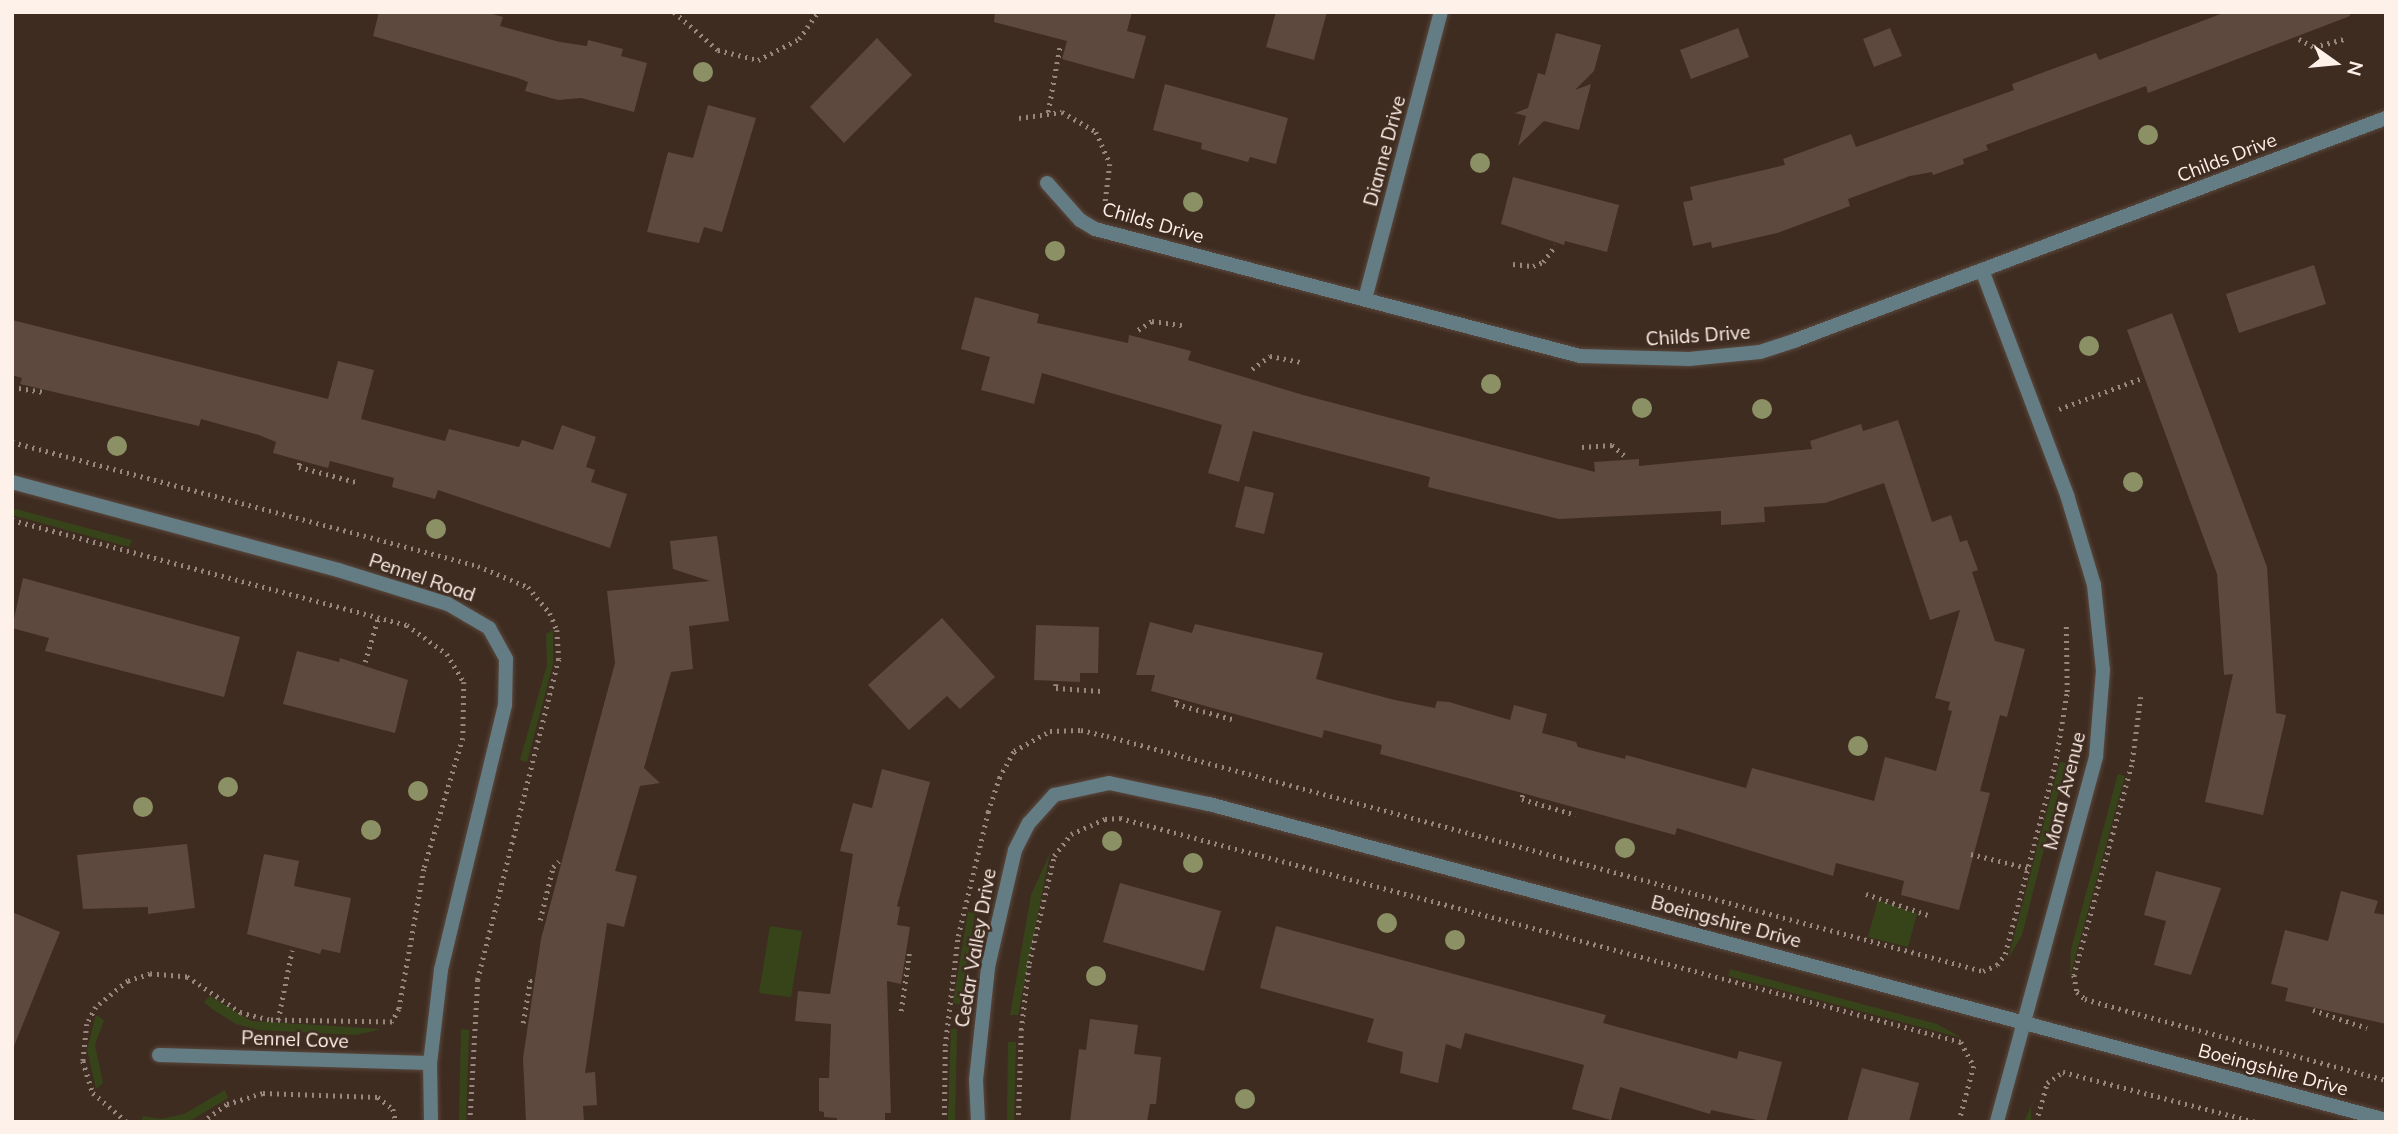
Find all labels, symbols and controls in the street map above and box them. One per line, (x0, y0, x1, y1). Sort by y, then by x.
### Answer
north arrow (2300, 28, 2370, 98)
text: N (2342, 58, 2369, 78)
street label: Dianne Drive (1359, 93, 1411, 209)
street label: Childs Drive (2174, 129, 2280, 187)
street label: Childs Drive (1099, 198, 1207, 248)
street label: Childs Drive (1645, 321, 1751, 351)
street label: Pennel Road (366, 549, 478, 607)
street label: Mona Avenue (2039, 730, 2091, 852)
street label: Cedar Valley Drive (951, 867, 1001, 1029)
street label: Boeingshire Drive (1649, 891, 1803, 953)
street label: Pennel Cove (241, 1027, 349, 1053)
street label: Boeingshire Drive (2196, 1039, 2350, 1101)

